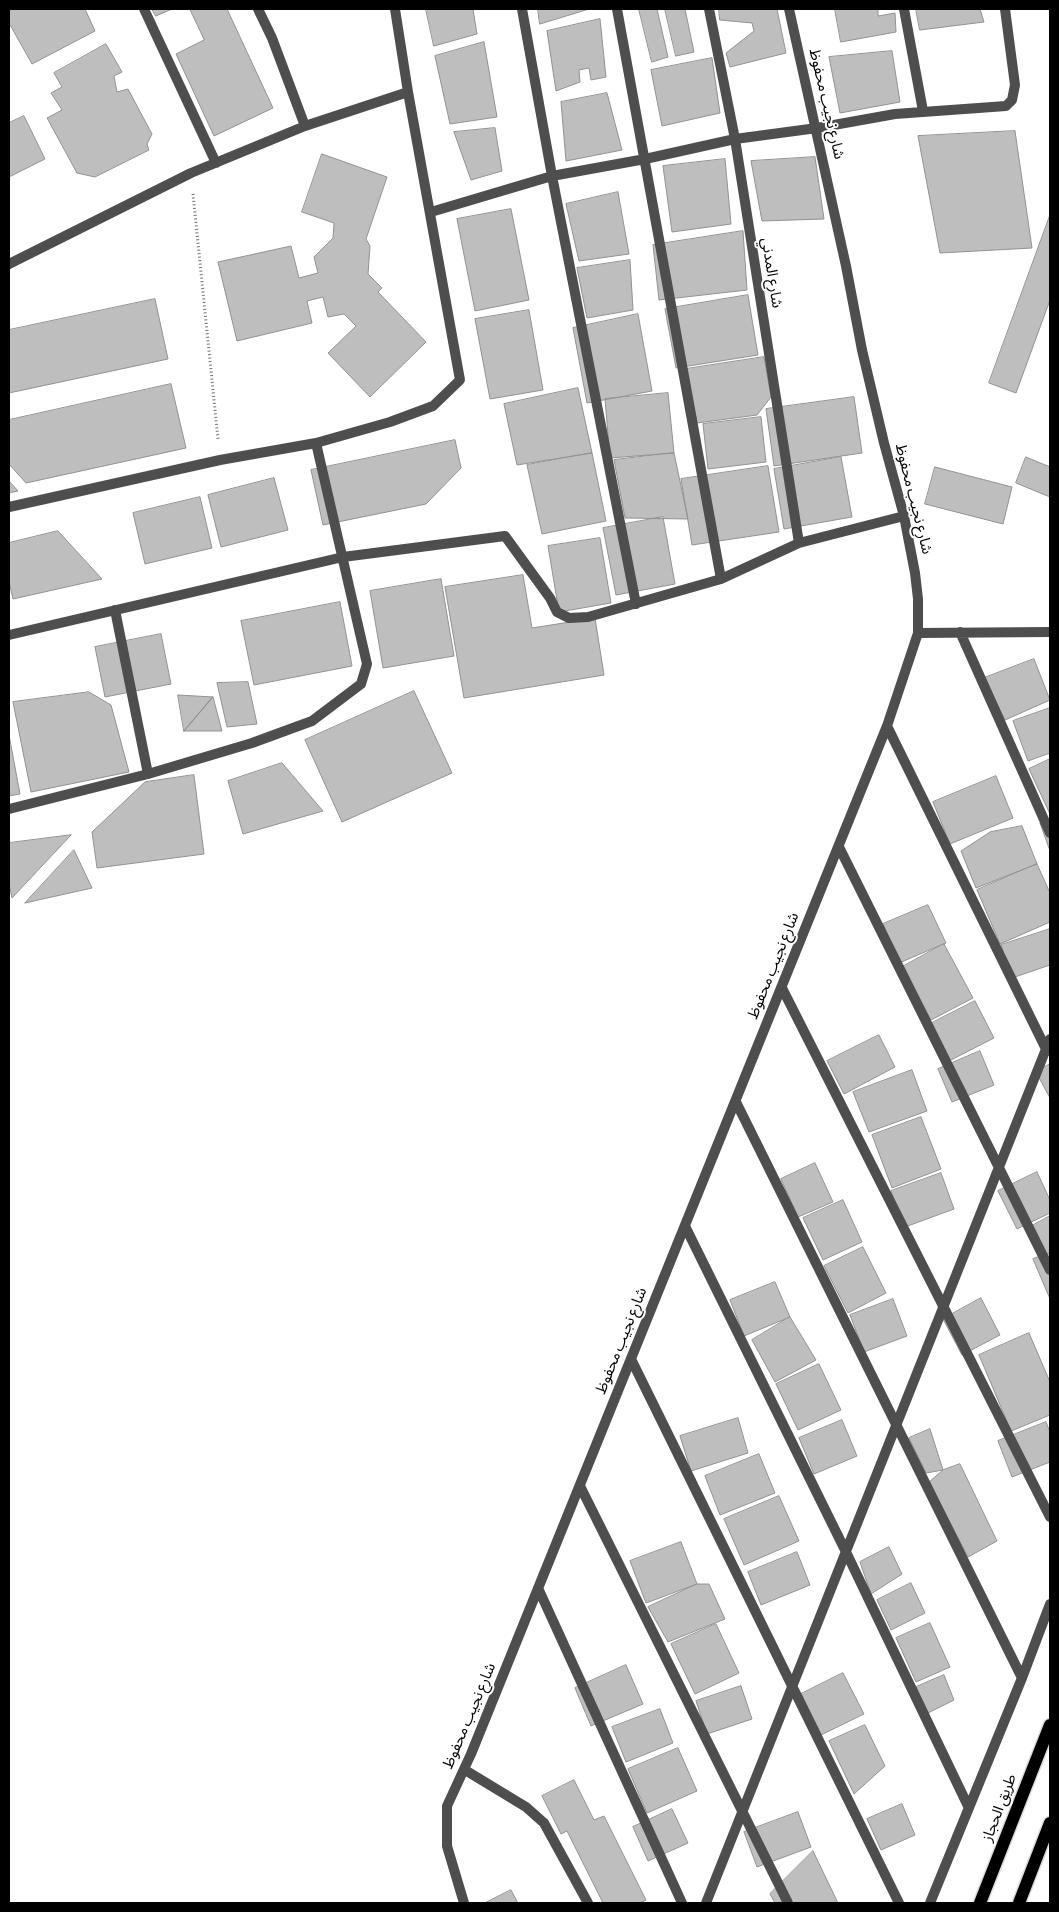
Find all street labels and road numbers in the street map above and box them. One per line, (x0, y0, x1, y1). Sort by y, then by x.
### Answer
street label: شارع نجيب محفوظ (804, 47, 848, 161)
street label: شارع المدني (757, 237, 785, 309)
street label: شارع نجيب محفوظ (891, 442, 935, 556)
street label: شارع نجيب محفوظ (744, 910, 804, 1022)
street label: شارع نجيب محفوظ (592, 1285, 652, 1397)
street label: شارع نجيب محفوظ (440, 1660, 500, 1772)
street label: طريق الحجاز (979, 1772, 1021, 1844)

